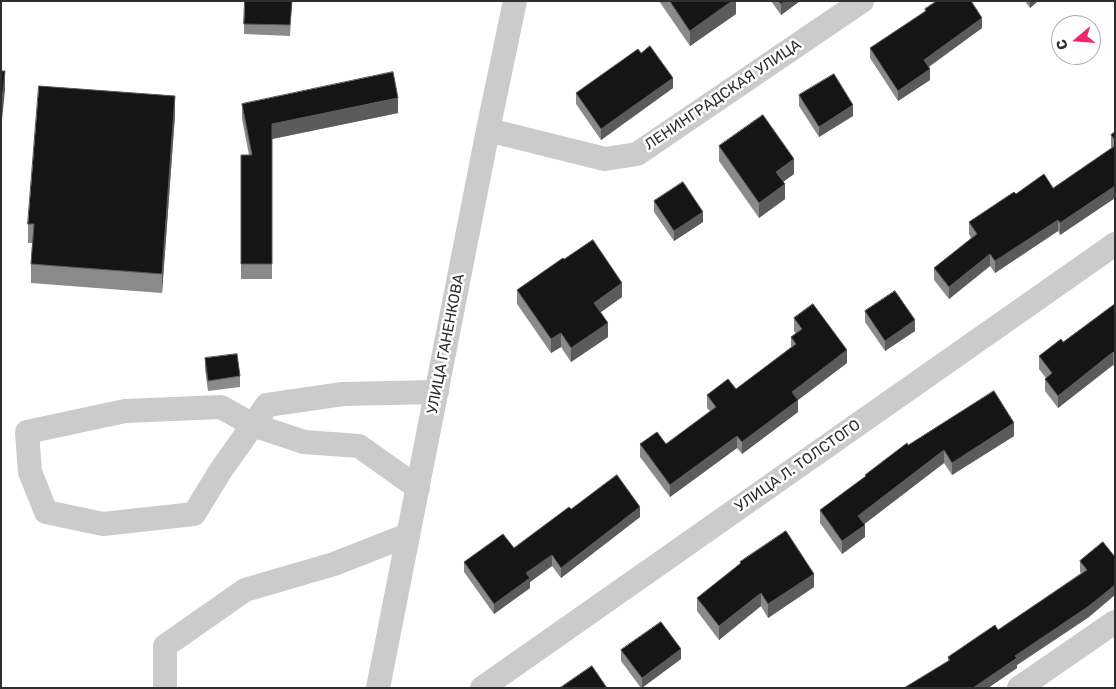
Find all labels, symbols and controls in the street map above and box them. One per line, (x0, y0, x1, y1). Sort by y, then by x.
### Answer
north arrow (1051, 15, 1101, 65)
street label: ЛЕНИНГРАДСКАЯ УЛИЦА (641, 36, 805, 154)
text: С (1053, 37, 1072, 52)
street label: УЛИЦА ГАНЕНКОВА (424, 272, 468, 416)
street label: УЛИЦА Л. ТОЛСТОГО (732, 416, 864, 516)

